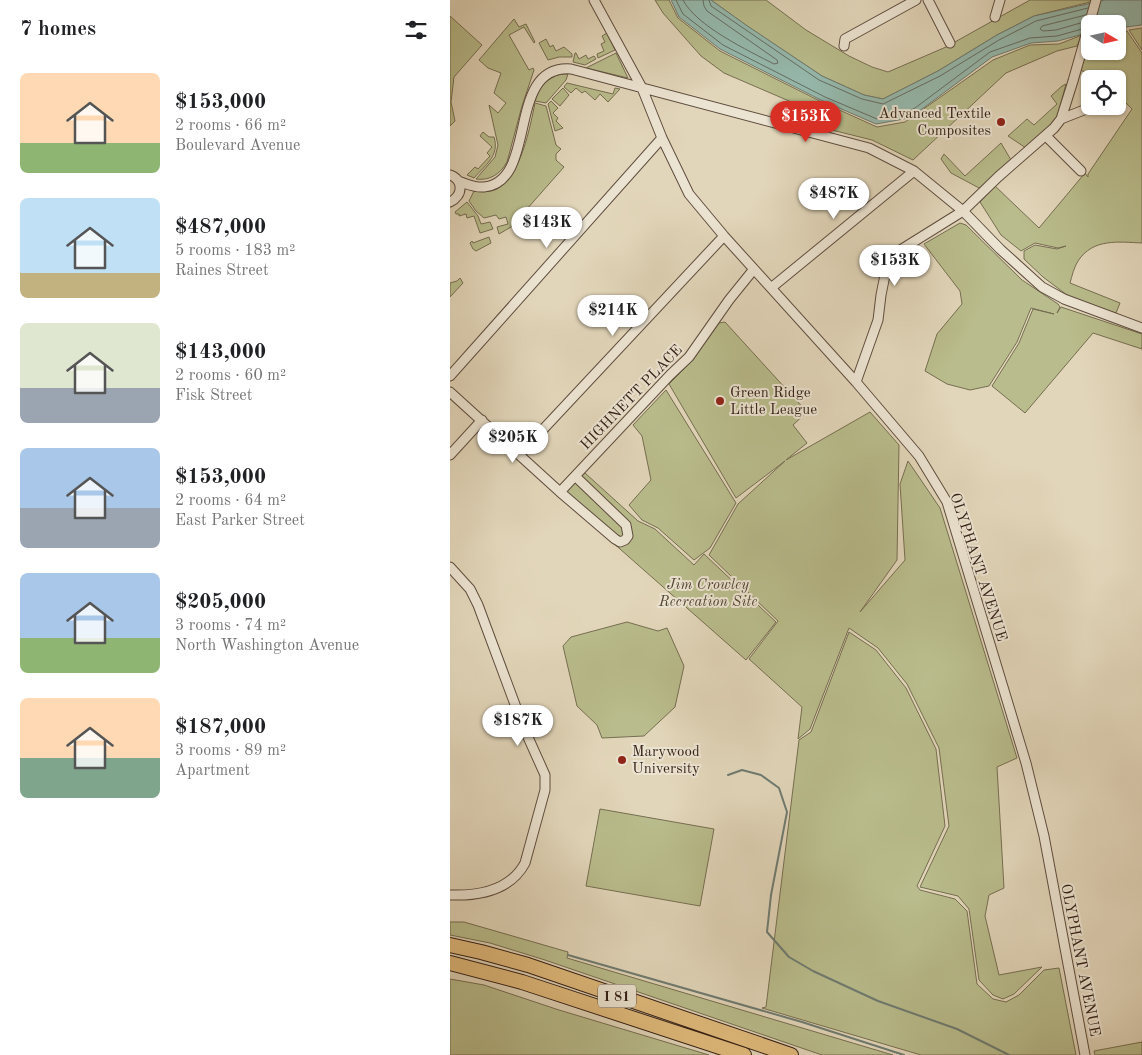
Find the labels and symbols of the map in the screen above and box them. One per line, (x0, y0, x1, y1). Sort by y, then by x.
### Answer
north arrow (1081, 15, 1126, 60)
pin: $153K (771, 100, 841, 143)
place label: Advanced Textile Composites (879, 107, 991, 139)
marker: Advanced Textile Composites (995, 116, 1007, 128)
pin: $487K (799, 178, 869, 220)
pin: $143K (512, 206, 582, 249)
pin: $153K (860, 244, 930, 287)
pin: $214K (578, 294, 648, 337)
street label: HIGHNETT PLACE (578, 343, 686, 453)
place label: Green Ridge Little League (730, 386, 817, 418)
marker: Green Ridge Little League (714, 395, 726, 407)
pin: $205K (478, 422, 548, 464)
street label: OLYPHANT AVENUE (946, 491, 1009, 644)
park label: Jim Crowley Recreation Site (658, 578, 757, 610)
pin: $187K (483, 704, 553, 747)
place label: Marywood University (632, 745, 700, 777)
marker: Marywood University (616, 754, 628, 766)
street label: OLYPHANT AVENUE (1057, 883, 1102, 1038)
road number: I 81 (598, 984, 636, 1008)

